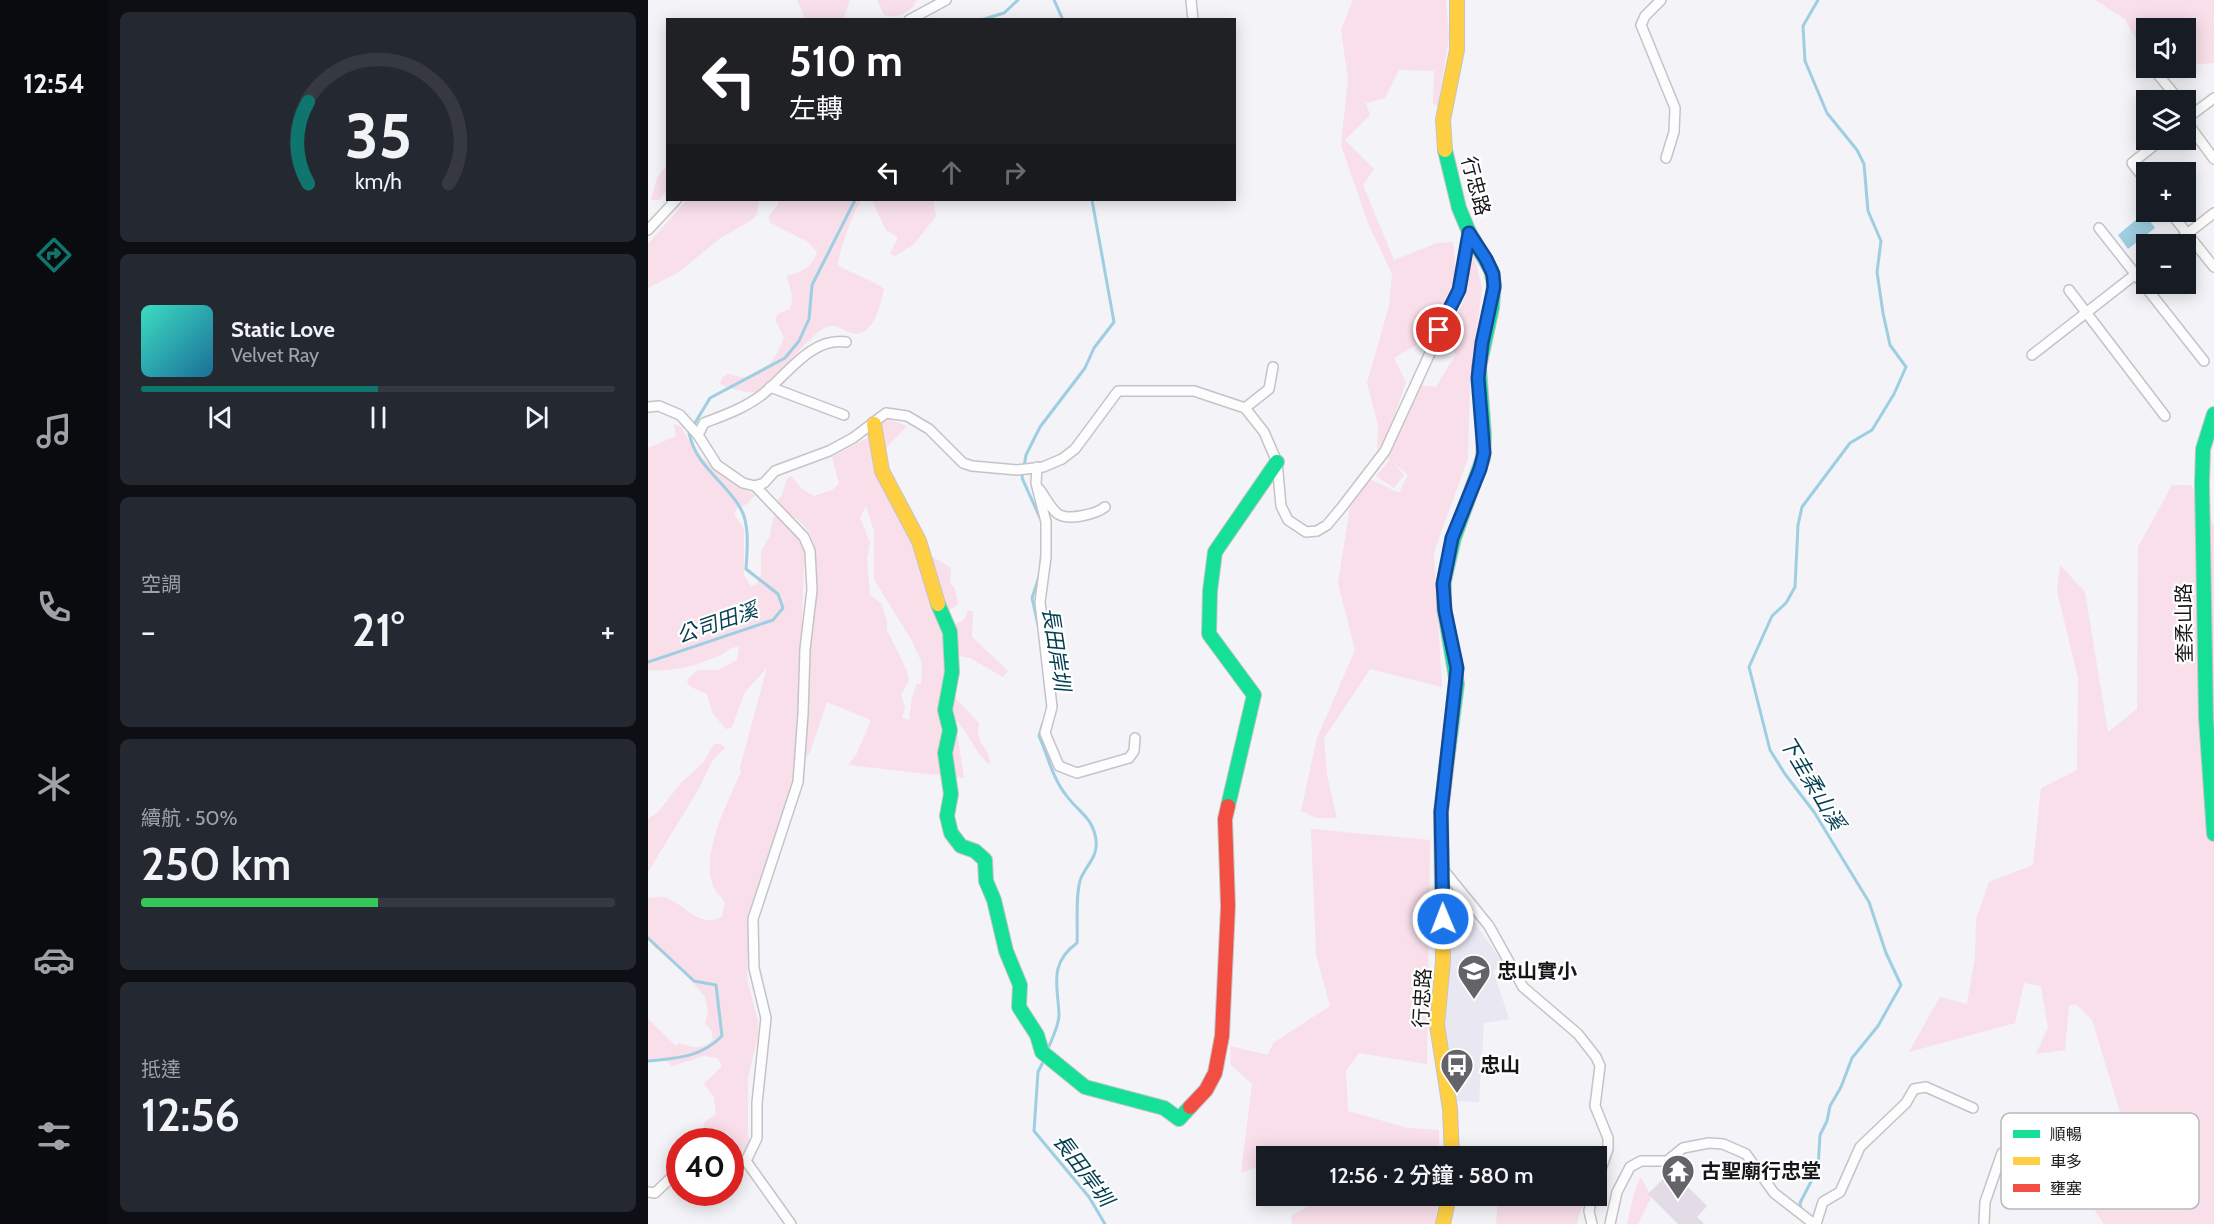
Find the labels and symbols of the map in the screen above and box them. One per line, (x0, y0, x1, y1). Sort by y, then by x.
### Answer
street label: 行忠路 (1457, 154, 1495, 218)
pin (1413, 304, 1464, 355)
street label: 奎柔山路 (2171, 583, 2197, 663)
water label: 公司田溪 (673, 596, 763, 648)
water label: 長田岸圳 (1038, 605, 1076, 695)
water label: 下圭柔山溪 (1775, 731, 1852, 837)
position arrow (1411, 887, 1475, 951)
school or university icon: 忠山實小 (1456, 953, 1492, 1000)
place label: 忠山實小 (1497, 959, 1577, 983)
street label: 行忠路 (1408, 967, 1436, 1029)
bus stop icon: 忠山 (1439, 1047, 1475, 1094)
place label: 忠山 (1480, 1053, 1520, 1077)
legend (2001, 1113, 2199, 1209)
text: 順暢 (2050, 1125, 2082, 1144)
speed limit sign: 40 (666, 1128, 744, 1206)
water label: 長田岸圳 (1048, 1129, 1120, 1213)
text: 車多 (2050, 1152, 2082, 1171)
temple icon: 古聖廟行忠堂 (1660, 1153, 1696, 1200)
place label: 古聖廟行忠堂 (1701, 1159, 1821, 1183)
text: 壅塞 (2050, 1179, 2082, 1198)

